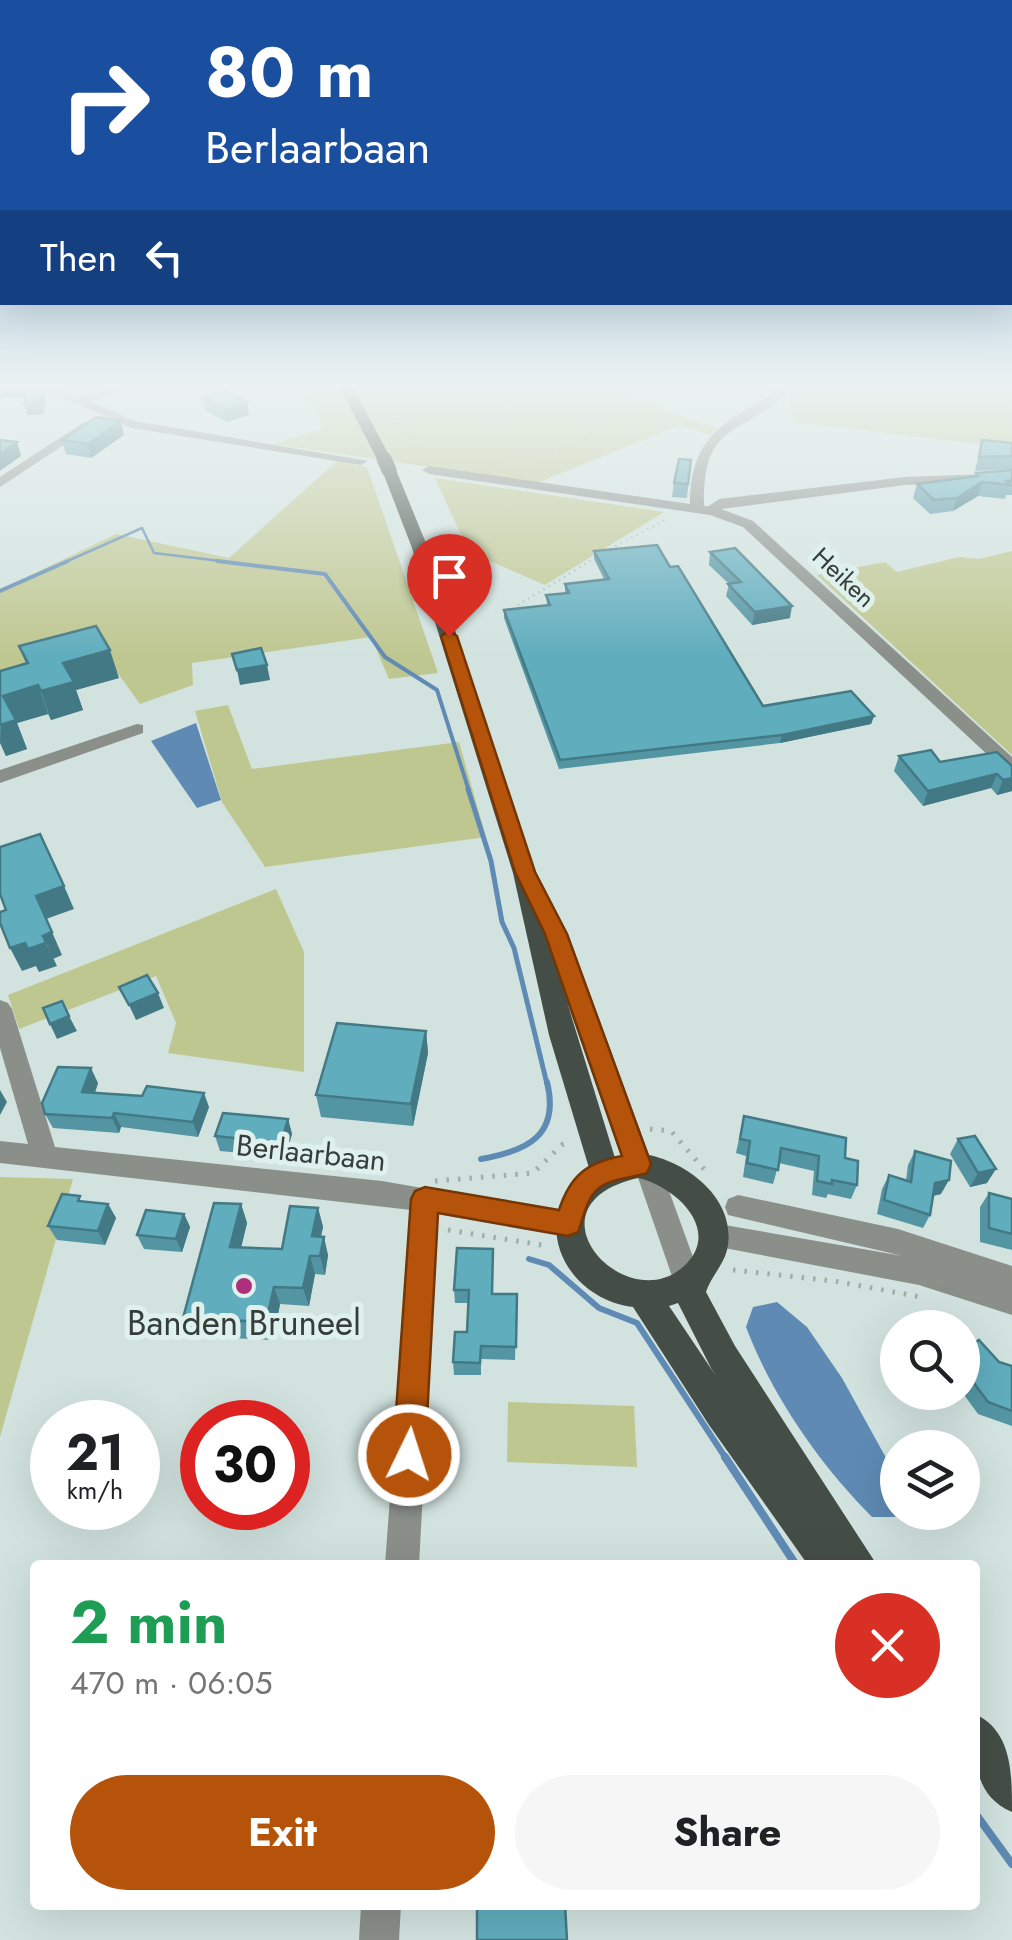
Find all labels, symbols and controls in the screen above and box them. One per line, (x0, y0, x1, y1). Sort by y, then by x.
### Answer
text: 80 m (205, 22, 374, 123)
icon: right (40, 40, 170, 170)
text: Berlaarbaan (205, 115, 430, 180)
text: Then (40, 230, 117, 285)
icon: left (137, 230, 192, 285)
pin (407, 534, 492, 637)
street label: Heiken (805, 539, 883, 615)
icon: arrive (422, 549, 477, 604)
street label: Berlaarbaan (234, 1123, 388, 1182)
marker: Banden Bruneel (233, 1275, 255, 1297)
place label: Banden Bruneel (127, 1298, 361, 1348)
map controls (880, 1310, 980, 1530)
button: search (880, 1310, 980, 1410)
speed limit sign: 30 (180, 1400, 310, 1530)
position arrow (357, 1403, 461, 1507)
text: 21 (66, 1416, 124, 1489)
button: layers (880, 1430, 980, 1530)
text: km/h (67, 1472, 123, 1508)
text: 2 min (70, 1579, 228, 1666)
button: close (835, 1593, 940, 1698)
text: 470 m · 06:05 (70, 1660, 273, 1706)
button: Exit (70, 1775, 495, 1890)
button: Share (515, 1775, 940, 1890)

